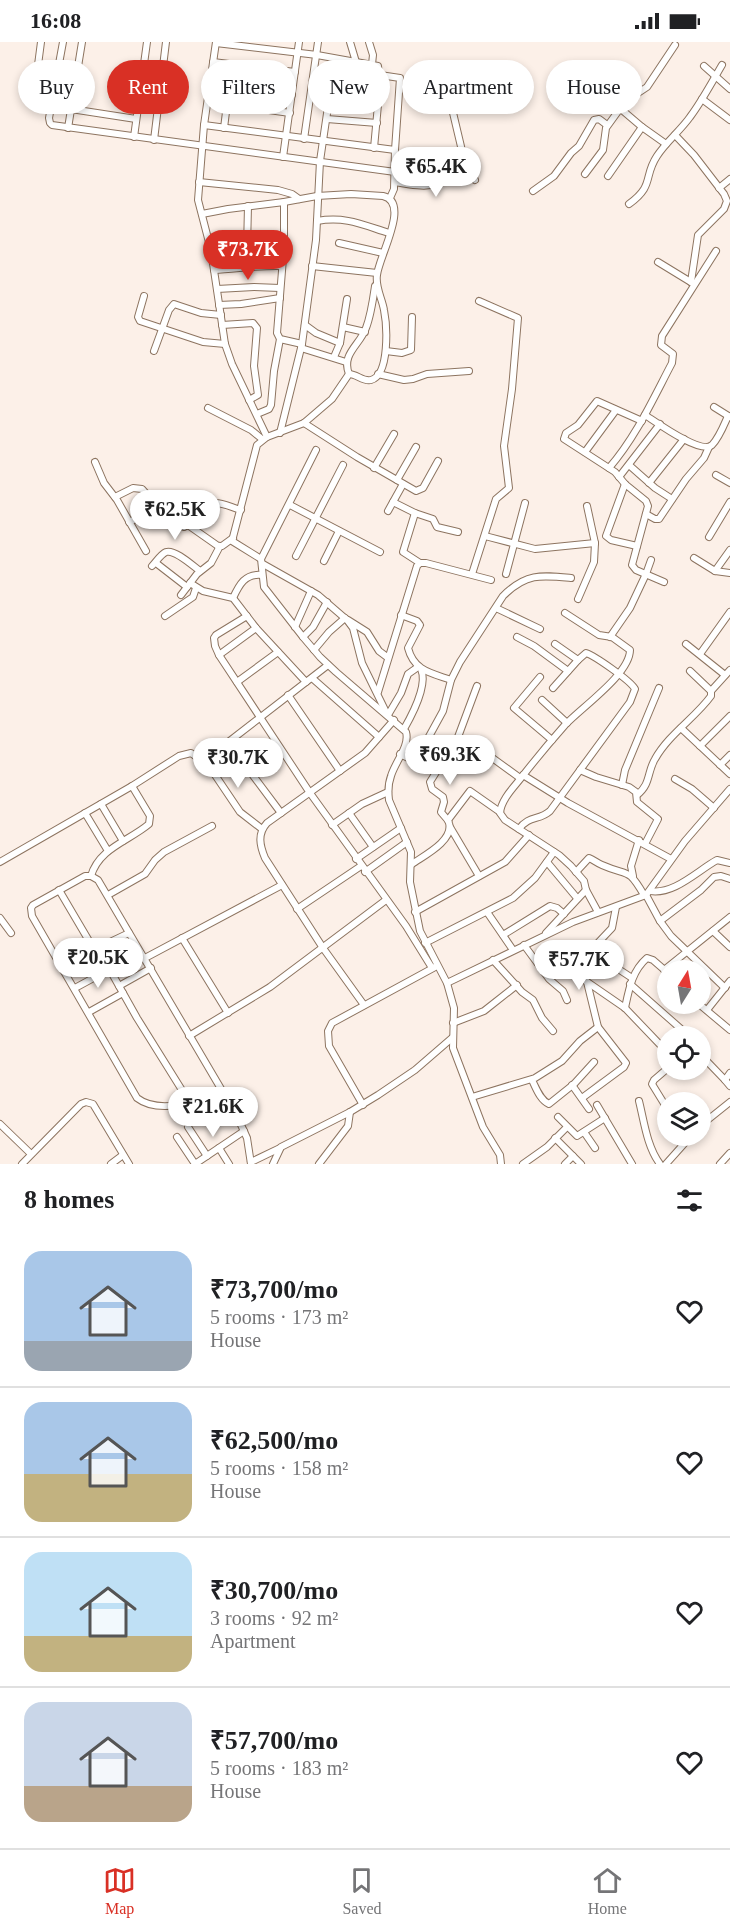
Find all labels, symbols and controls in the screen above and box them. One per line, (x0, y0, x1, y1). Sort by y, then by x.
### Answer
text: 16:08 (30, 8, 81, 33)
chip: Buy (18, 60, 95, 114)
chip: Rent (107, 60, 189, 114)
chip: Filters (201, 60, 296, 114)
chip: New (308, 60, 390, 114)
chip: Apartment (402, 60, 534, 114)
chip: House (546, 60, 642, 114)
pin: ₹65.4K (387, 147, 485, 198)
text: ₹65.4K (405, 155, 467, 177)
pin: ₹73.7K (199, 230, 297, 281)
text: ₹73.7K (217, 238, 279, 260)
pin: ₹62.5K (126, 490, 224, 541)
text: ₹62.5K (144, 498, 206, 520)
pin: ₹69.3K (401, 735, 499, 786)
pin: ₹30.7K (189, 738, 287, 789)
text: ₹69.3K (419, 743, 481, 765)
text: ₹30.7K (207, 746, 269, 768)
pin: ₹20.5K (49, 938, 147, 989)
pin: ₹57.7K (530, 940, 628, 991)
text: ₹20.5K (67, 946, 129, 968)
text: ₹57.7K (548, 948, 610, 970)
north arrow (657, 960, 711, 1014)
map controls (657, 960, 711, 1146)
button: locate (657, 1026, 711, 1080)
pin: ₹21.6K (164, 1087, 262, 1138)
button: layers (657, 1092, 711, 1146)
text: ₹21.6K (182, 1095, 244, 1117)
icon: filters (673, 1184, 706, 1217)
text: 8 homes (24, 1185, 114, 1214)
icon: home (72, 1275, 144, 1347)
text: ₹73,700/mo (210, 1275, 338, 1304)
icon: heart (673, 1295, 706, 1328)
text: 5 rooms · 173 m² (210, 1306, 348, 1328)
text: House (210, 1329, 261, 1351)
icon: home (72, 1426, 144, 1498)
text: ₹62,500/mo (210, 1426, 338, 1455)
icon: heart (673, 1446, 706, 1479)
text: 5 rooms · 158 m² (210, 1457, 348, 1479)
text: House (210, 1480, 261, 1502)
icon: home (72, 1576, 144, 1648)
text: ₹30,700/mo (210, 1576, 338, 1605)
icon: heart (673, 1596, 706, 1629)
text: 3 rooms · 92 m² (210, 1607, 338, 1629)
text: Apartment (210, 1630, 296, 1652)
icon: home (72, 1726, 144, 1798)
text: ₹57,700/mo (210, 1726, 338, 1755)
icon: heart (673, 1746, 706, 1779)
text: 5 rooms · 183 m² (210, 1757, 348, 1779)
text: House (210, 1780, 261, 1802)
tab: Map (103, 1864, 136, 1918)
tab: Saved (342, 1864, 381, 1918)
tab: Home (588, 1864, 627, 1918)

